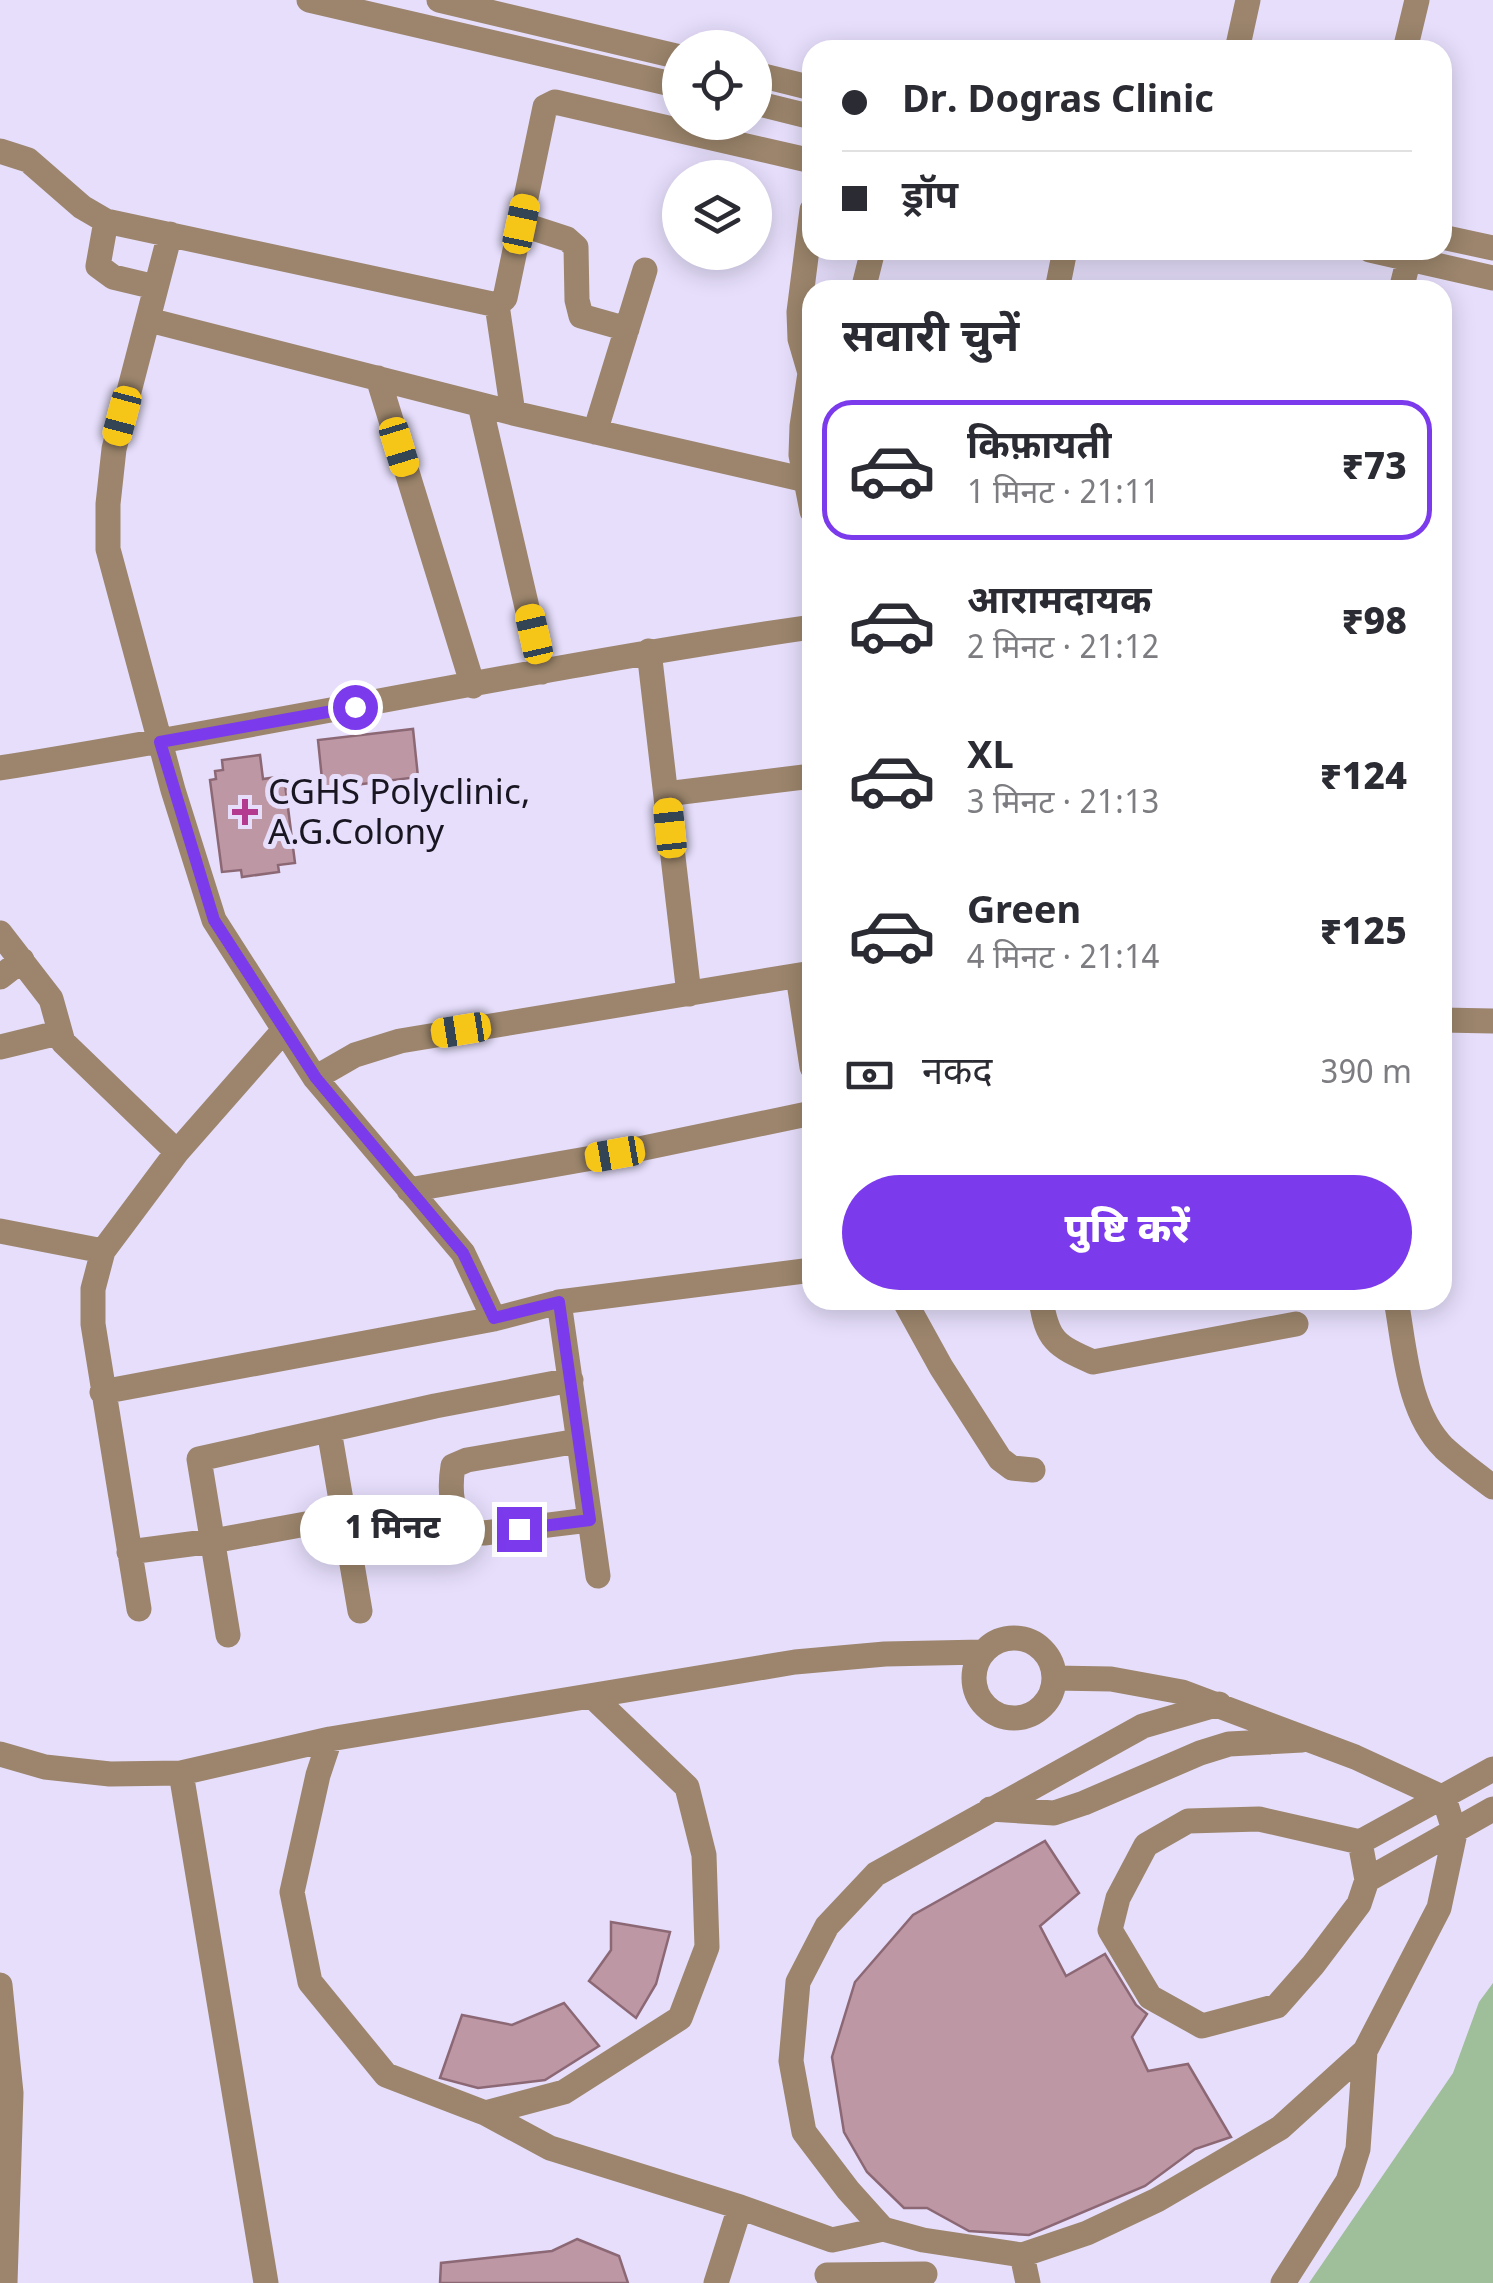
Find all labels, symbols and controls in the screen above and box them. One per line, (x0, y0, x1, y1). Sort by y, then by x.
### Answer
map controls (662, 30, 772, 270)
button: locate (662, 30, 772, 140)
text: Dr. Dogras Clinic (902, 78, 1214, 128)
button: layers (662, 160, 772, 270)
text: ड्रॉप (902, 174, 958, 224)
car (500, 192, 542, 256)
text: सवारी चुनें (842, 311, 1019, 369)
car (100, 383, 144, 449)
car (376, 414, 422, 480)
text: किफ़ायती (967, 424, 1111, 474)
icon: car (847, 425, 937, 515)
text: ₹73 (1342, 445, 1407, 495)
text: 1 मिनट · 21:11 (967, 474, 1159, 516)
text: आरामदायक (967, 579, 1151, 629)
icon: car (847, 580, 937, 670)
text: ₹98 (1342, 600, 1407, 650)
car (513, 601, 555, 667)
text: 2 मिनट · 21:12 (967, 629, 1159, 671)
route start (333, 685, 378, 730)
text: XL (967, 734, 1014, 784)
icon: car (847, 735, 937, 825)
text: ₹124 (1320, 755, 1407, 805)
place label: CGHS Polyclinic, A.G.Colony (268, 773, 530, 858)
text: 3 मिनट · 21:13 (967, 784, 1159, 826)
car (652, 797, 688, 859)
marker: CGHS Polyclinic, A.G.Colony (232, 799, 258, 825)
text: Green (967, 889, 1081, 939)
icon: car (847, 890, 937, 980)
text: ₹125 (1320, 910, 1407, 960)
text: 4 मिनट · 21:14 (967, 939, 1159, 981)
car (429, 1010, 493, 1050)
icon: cash (842, 1048, 897, 1103)
text: नकद (922, 1050, 992, 1100)
text: 390 m (1321, 1054, 1412, 1096)
car (583, 1134, 647, 1174)
button: पुष्टि करें (842, 1175, 1412, 1290)
callout: 1 मिनट (299, 1494, 484, 1564)
route end (497, 1507, 542, 1552)
text: 1 मिनट (345, 1509, 440, 1551)

